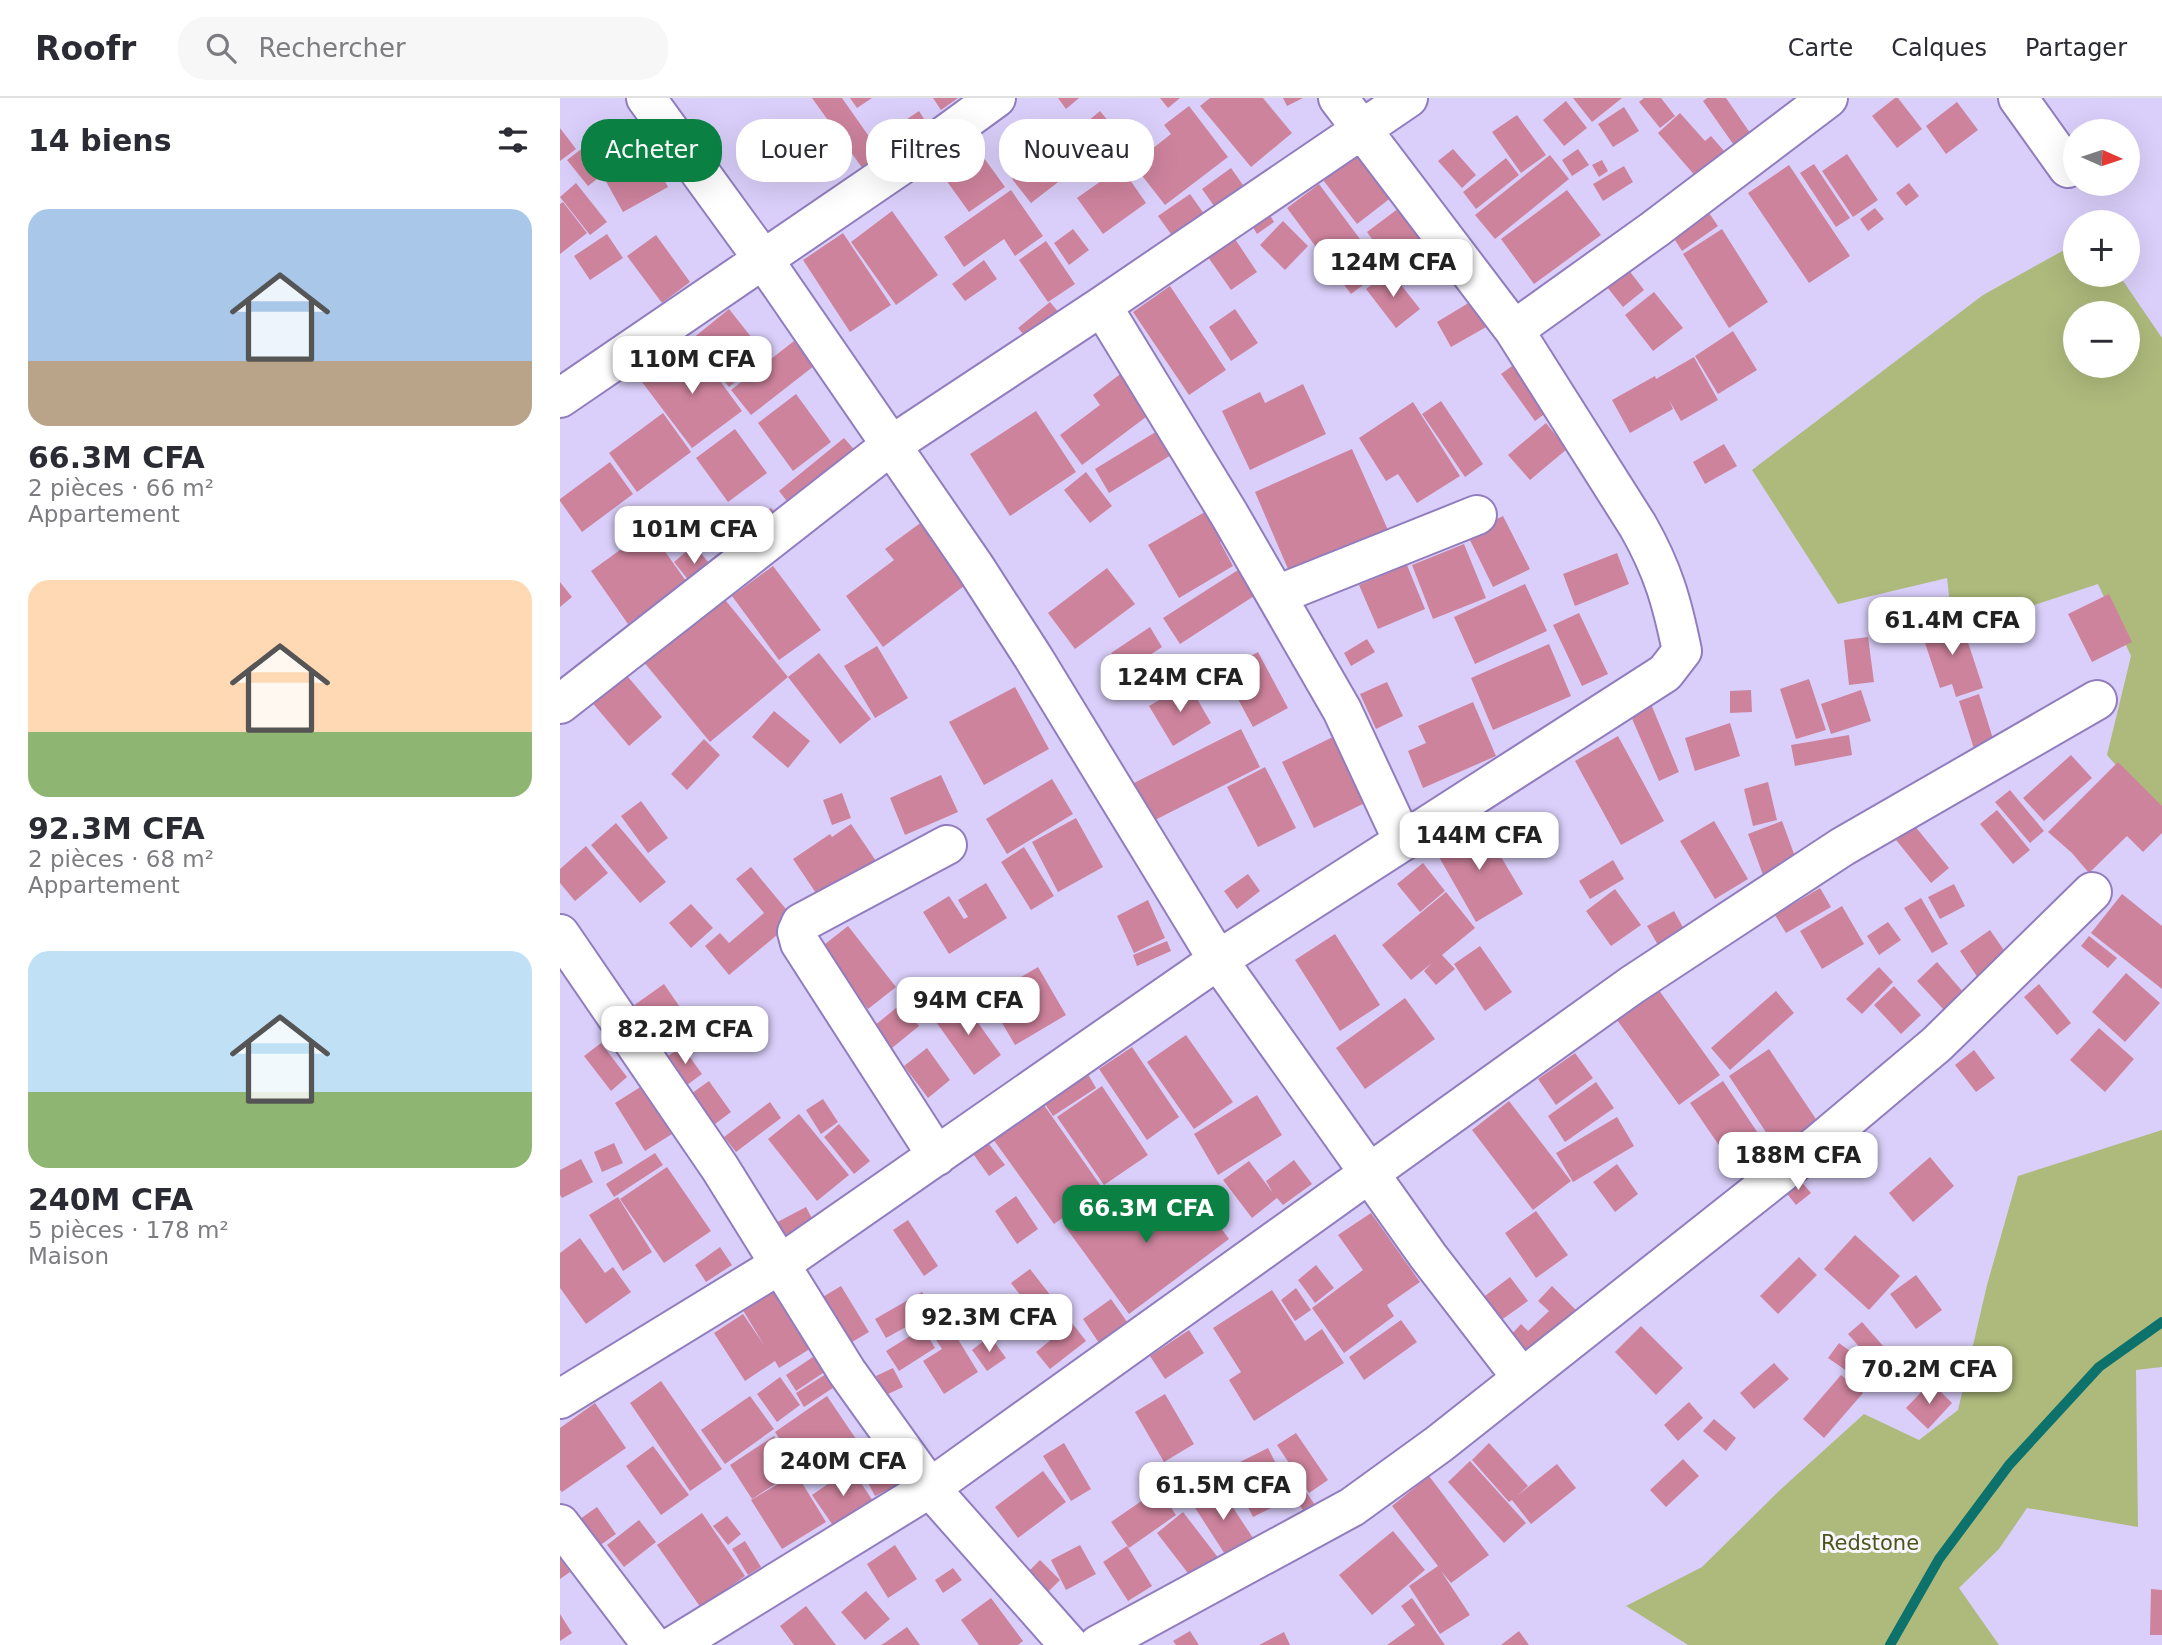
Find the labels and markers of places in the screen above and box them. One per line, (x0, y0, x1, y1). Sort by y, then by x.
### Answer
pin: 124M CFA (1321, 240, 1465, 299)
pin: 110M CFA (620, 336, 764, 396)
pin: 101M CFA (622, 506, 766, 566)
pin: 61.4M CFA (1872, 598, 2032, 657)
pin: 124M CFA (1108, 654, 1252, 714)
pin: 144M CFA (1407, 812, 1551, 872)
pin: 94M CFA (903, 978, 1033, 1037)
pin: 82.2M CFA (605, 1006, 765, 1066)
pin: 188M CFA (1726, 1132, 1870, 1192)
pin: 66.3M CFA (1066, 1186, 1226, 1245)
pin: 92.3M CFA (909, 1294, 1069, 1354)
pin: 70.2M CFA (1849, 1346, 2009, 1406)
pin: 240M CFA (771, 1438, 915, 1498)
pin: 61.5M CFA (1143, 1462, 1303, 1522)

